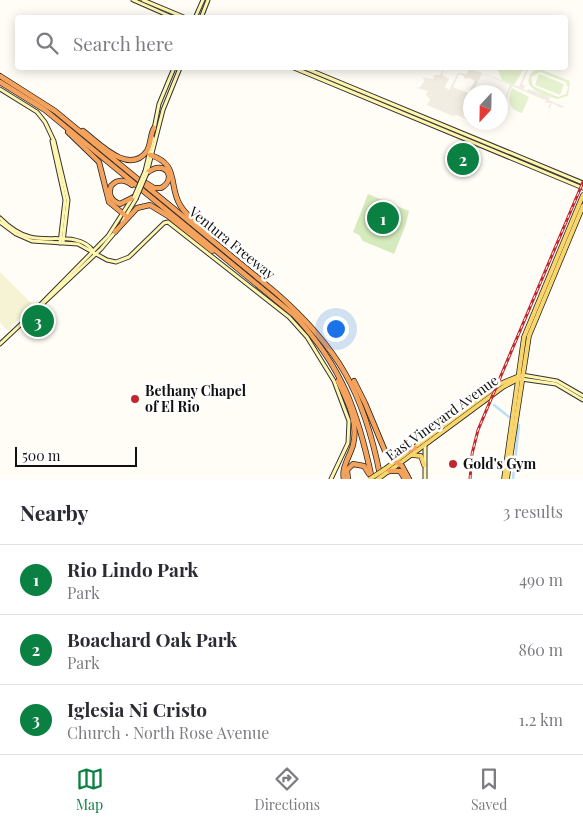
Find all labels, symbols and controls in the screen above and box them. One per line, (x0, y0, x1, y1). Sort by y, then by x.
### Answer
search box (15, 15, 568, 70)
icon: search (33, 29, 61, 57)
text: Search here (73, 30, 173, 56)
north arrow (463, 85, 508, 130)
pin: 2 (447, 140, 479, 178)
pin: 1 (367, 199, 399, 237)
street label: Ventura Freeway (184, 201, 279, 283)
pin: 3 (22, 302, 54, 340)
your location (323, 316, 349, 342)
street label: East Vineyard Avenue (382, 370, 502, 465)
place label: Bethany Chapel of El Rio (145, 381, 247, 416)
marker: Bethany Chapel of El Rio (129, 393, 141, 405)
scale bar (15, 444, 138, 467)
text: 500 m (22, 446, 61, 465)
place label: Gold's Gym (463, 454, 537, 473)
marker: Gold's Gym (447, 458, 459, 470)
text: Nearby (20, 498, 89, 526)
text: 3 results (503, 501, 563, 522)
text: Rio Lindo Park (67, 556, 198, 582)
text: 1 (33, 569, 39, 590)
text: 490 m (519, 569, 563, 590)
text: Park (67, 582, 100, 603)
text: Boachard Oak Park (67, 626, 237, 652)
text: 2 (32, 639, 40, 660)
text: 860 m (519, 639, 563, 660)
text: Park (67, 652, 100, 673)
text: Iglesia Ni Cristo (67, 696, 207, 722)
text: 3 (32, 709, 40, 730)
text: 1.2 km (519, 709, 563, 730)
text: Church · North Rose Avenue (67, 722, 269, 743)
tab: Map (76, 765, 104, 814)
tab: Directions (255, 765, 320, 814)
tab: Saved (471, 765, 507, 814)

